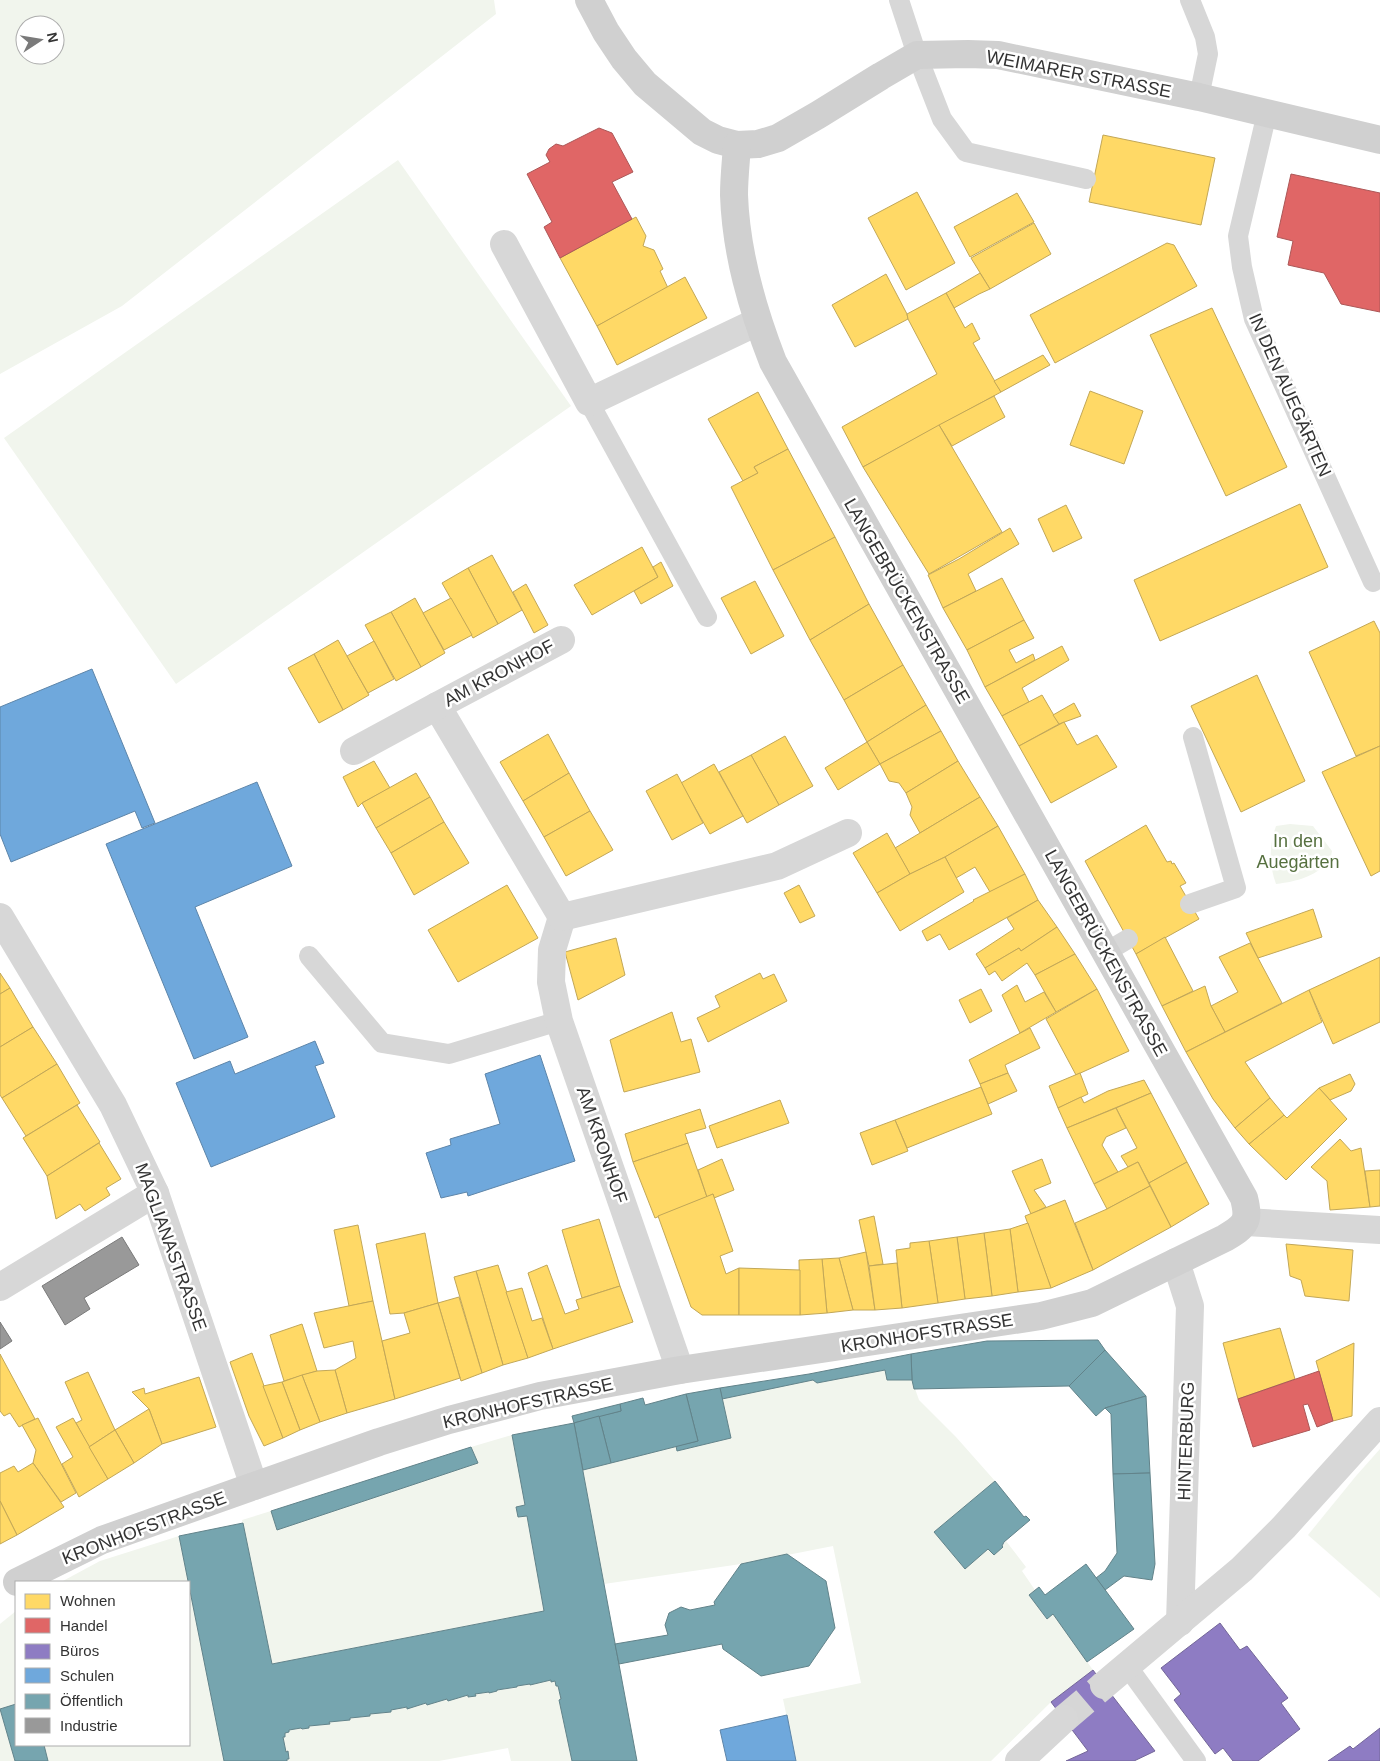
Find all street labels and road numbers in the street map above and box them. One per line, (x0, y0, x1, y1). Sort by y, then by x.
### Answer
street label: WEIMARER STRASSE (985, 46, 1173, 102)
street label: IN DEN AUEGÄRTEN (1245, 310, 1335, 480)
street label: LANGEBRÜCKENSTRASSE (840, 495, 974, 707)
street label: AM KRONHOF (440, 636, 558, 710)
street label: LANGEBRÜCKENSTRASSE (1041, 846, 1171, 1060)
street label: AM KRONHOF (573, 1084, 631, 1206)
street label: MAGLIANASTRASSE (131, 1160, 211, 1334)
street label: KRONHOFSTRASSE (839, 1310, 1015, 1356)
street label: KRONHOFSTRASSE (441, 1374, 615, 1432)
street label: HINTERBURG (1174, 1381, 1198, 1501)
street label: KRONHOFSTRASSE (59, 1487, 229, 1569)

